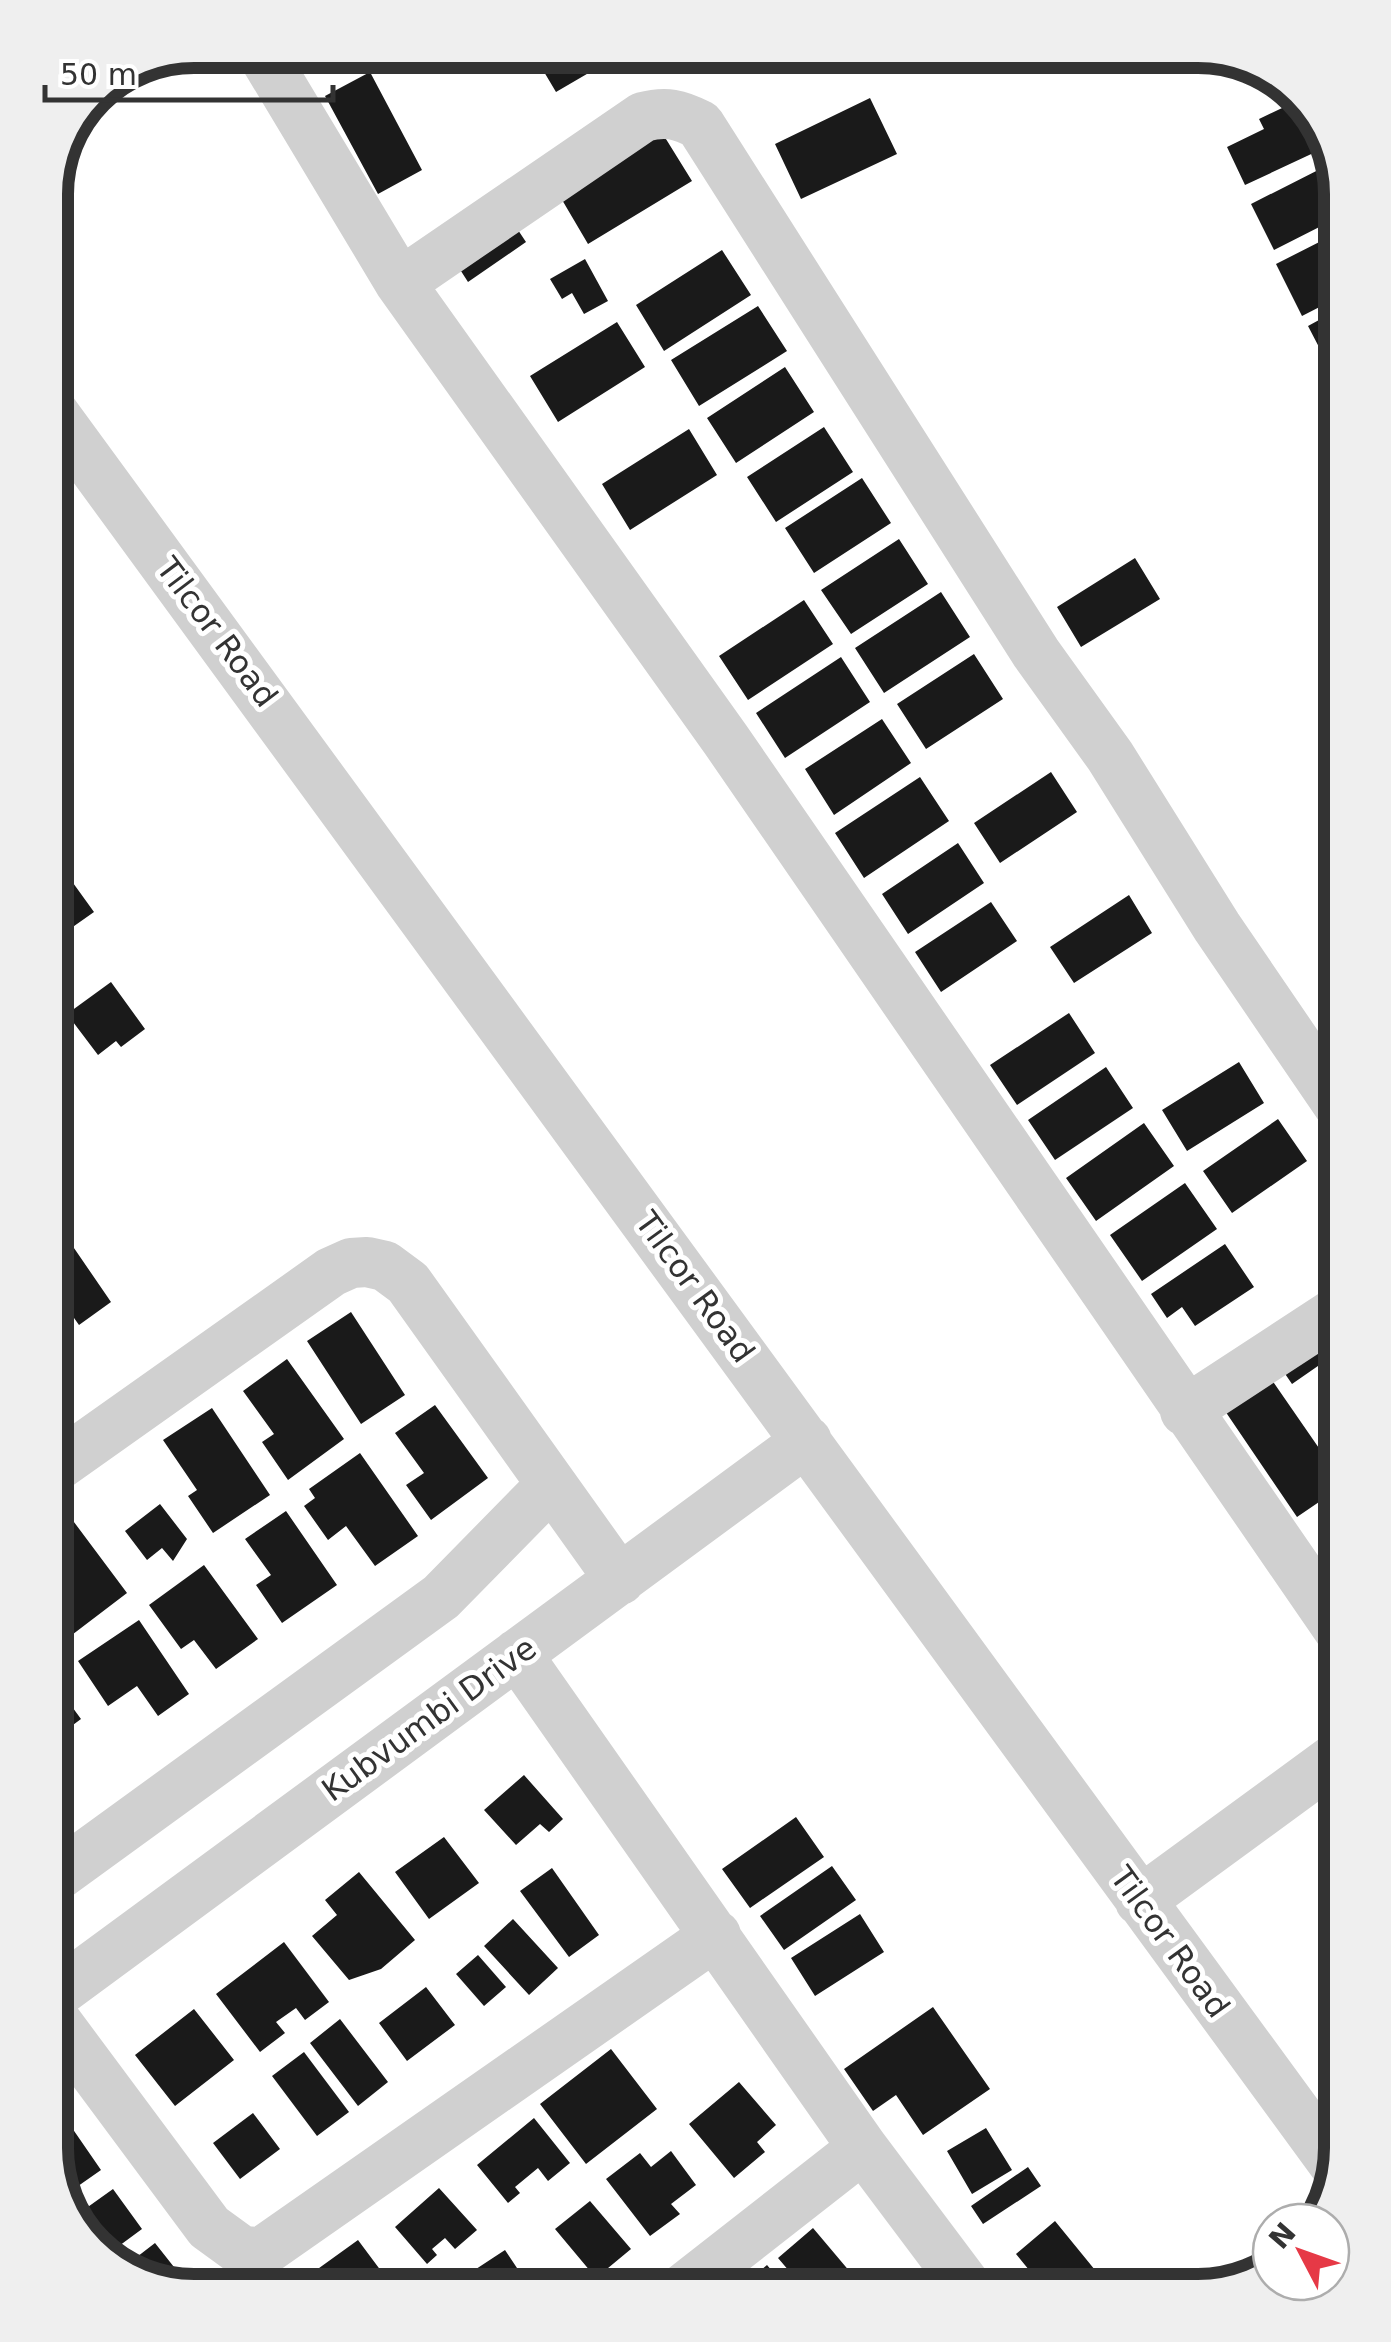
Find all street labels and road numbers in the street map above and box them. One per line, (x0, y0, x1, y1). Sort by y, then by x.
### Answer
street label: Tilcor Road (148, 549, 285, 714)
street label: Tilcor Road (627, 1203, 762, 1370)
street label: Kubvumbi Drive (315, 1629, 543, 1809)
street label: Tilcor Road (1102, 1858, 1237, 2025)

